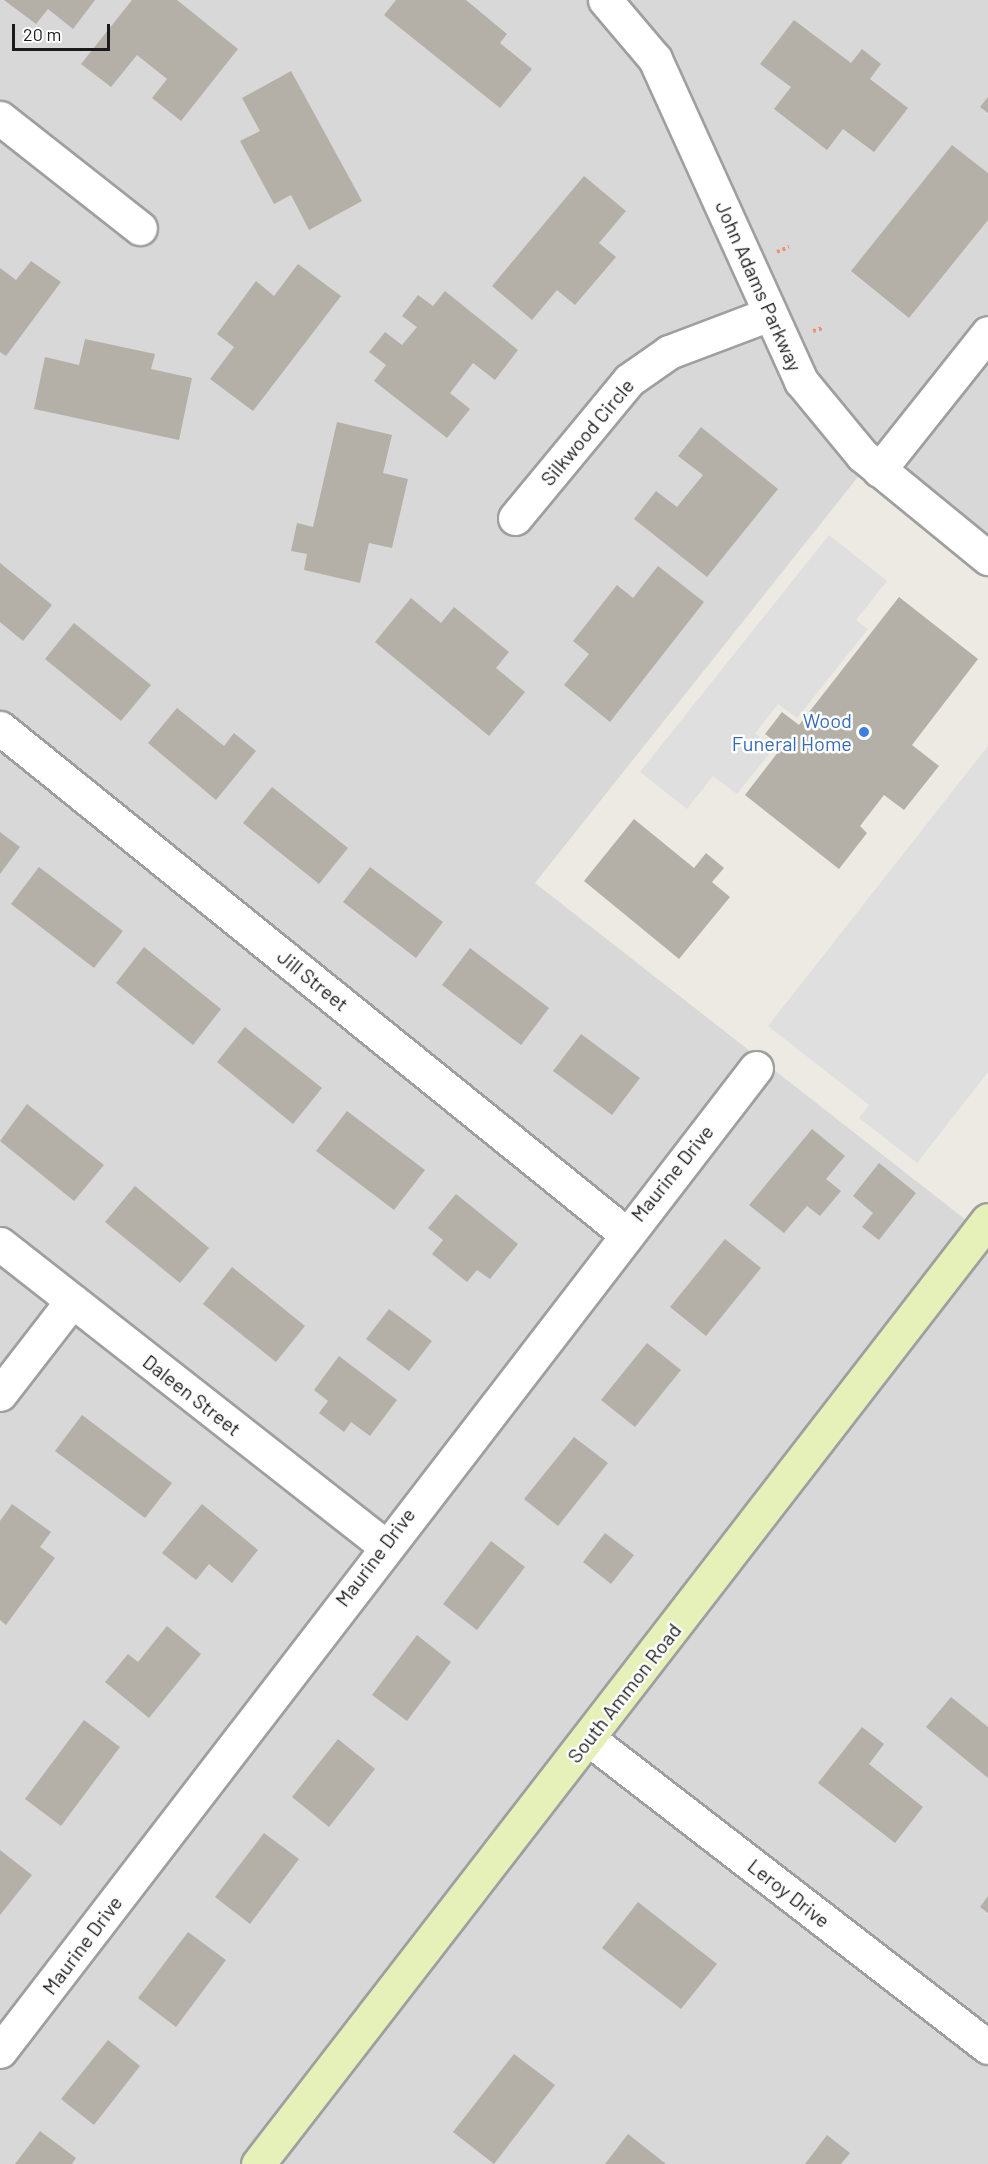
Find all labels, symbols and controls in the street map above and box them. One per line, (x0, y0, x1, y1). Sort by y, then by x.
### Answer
scale bar (15, 12, 112, 50)
text: 20 m (23, 23, 61, 45)
street label: John Adams Parkway (711, 197, 807, 375)
street label: Silkwood Circle (535, 374, 639, 490)
place label: Wood Funeral Home (732, 708, 852, 755)
marker: Wood Funeral Home (857, 725, 871, 739)
street label: Jill Street (273, 944, 353, 1016)
street label: Maurine Drive (626, 1120, 718, 1226)
street label: Daleen Street (138, 1349, 246, 1441)
street label: Maurine Drive (330, 1503, 420, 1611)
street label: South Ammon Road (562, 1618, 686, 1768)
street label: Leroy Drive (743, 1854, 835, 1932)
street label: Maurine Drive (37, 1891, 127, 1999)

